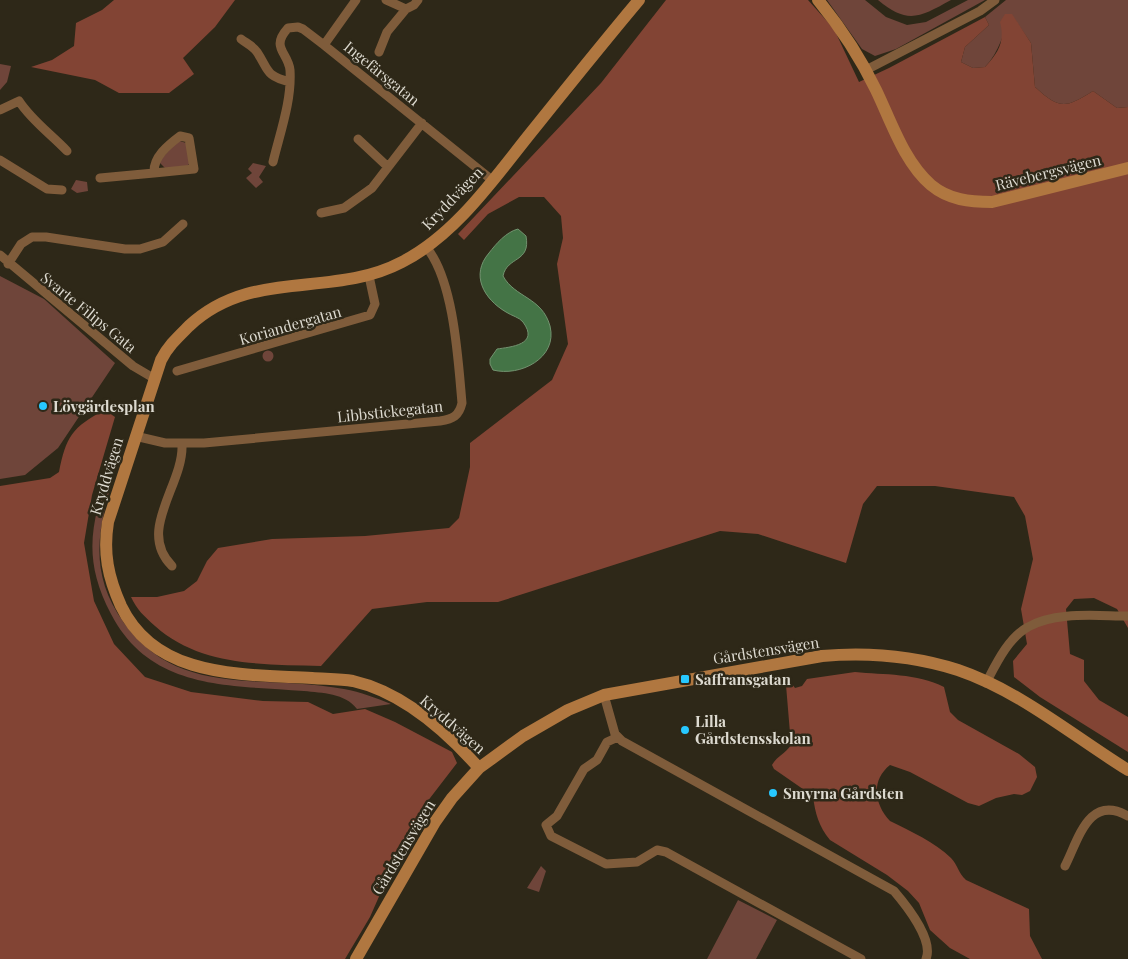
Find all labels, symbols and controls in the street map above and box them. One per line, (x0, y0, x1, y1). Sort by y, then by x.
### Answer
street label: Ingefärsgatan (340, 36, 424, 110)
street label: Rävebergsvägen (993, 149, 1103, 195)
street label: Kryddvägen (417, 162, 487, 234)
street label: Svarte Filips Gata (37, 267, 141, 357)
street label: Koriandergatan (237, 301, 344, 349)
street label: Libbstickegatan (336, 395, 444, 426)
place label: Lövgärdesplan (53, 396, 155, 416)
marker: Lövgärdesplan (37, 400, 49, 412)
street label: Kryddvägen (85, 435, 127, 517)
street label: Gårdstensvägen (711, 632, 821, 668)
place label: Saffransgatan (695, 669, 792, 689)
marker: Saffransgatan (679, 673, 691, 685)
street label: Kryddvägen (416, 690, 490, 758)
place label: Lilla Gårdstensskolan (695, 711, 811, 748)
marker: Lilla Gårdstensskolan (679, 724, 691, 736)
place label: Smyrna Gårdsten (783, 783, 905, 803)
marker: Smyrna Gårdsten (767, 787, 779, 799)
street label: Gårdstensvägen (367, 796, 439, 898)

